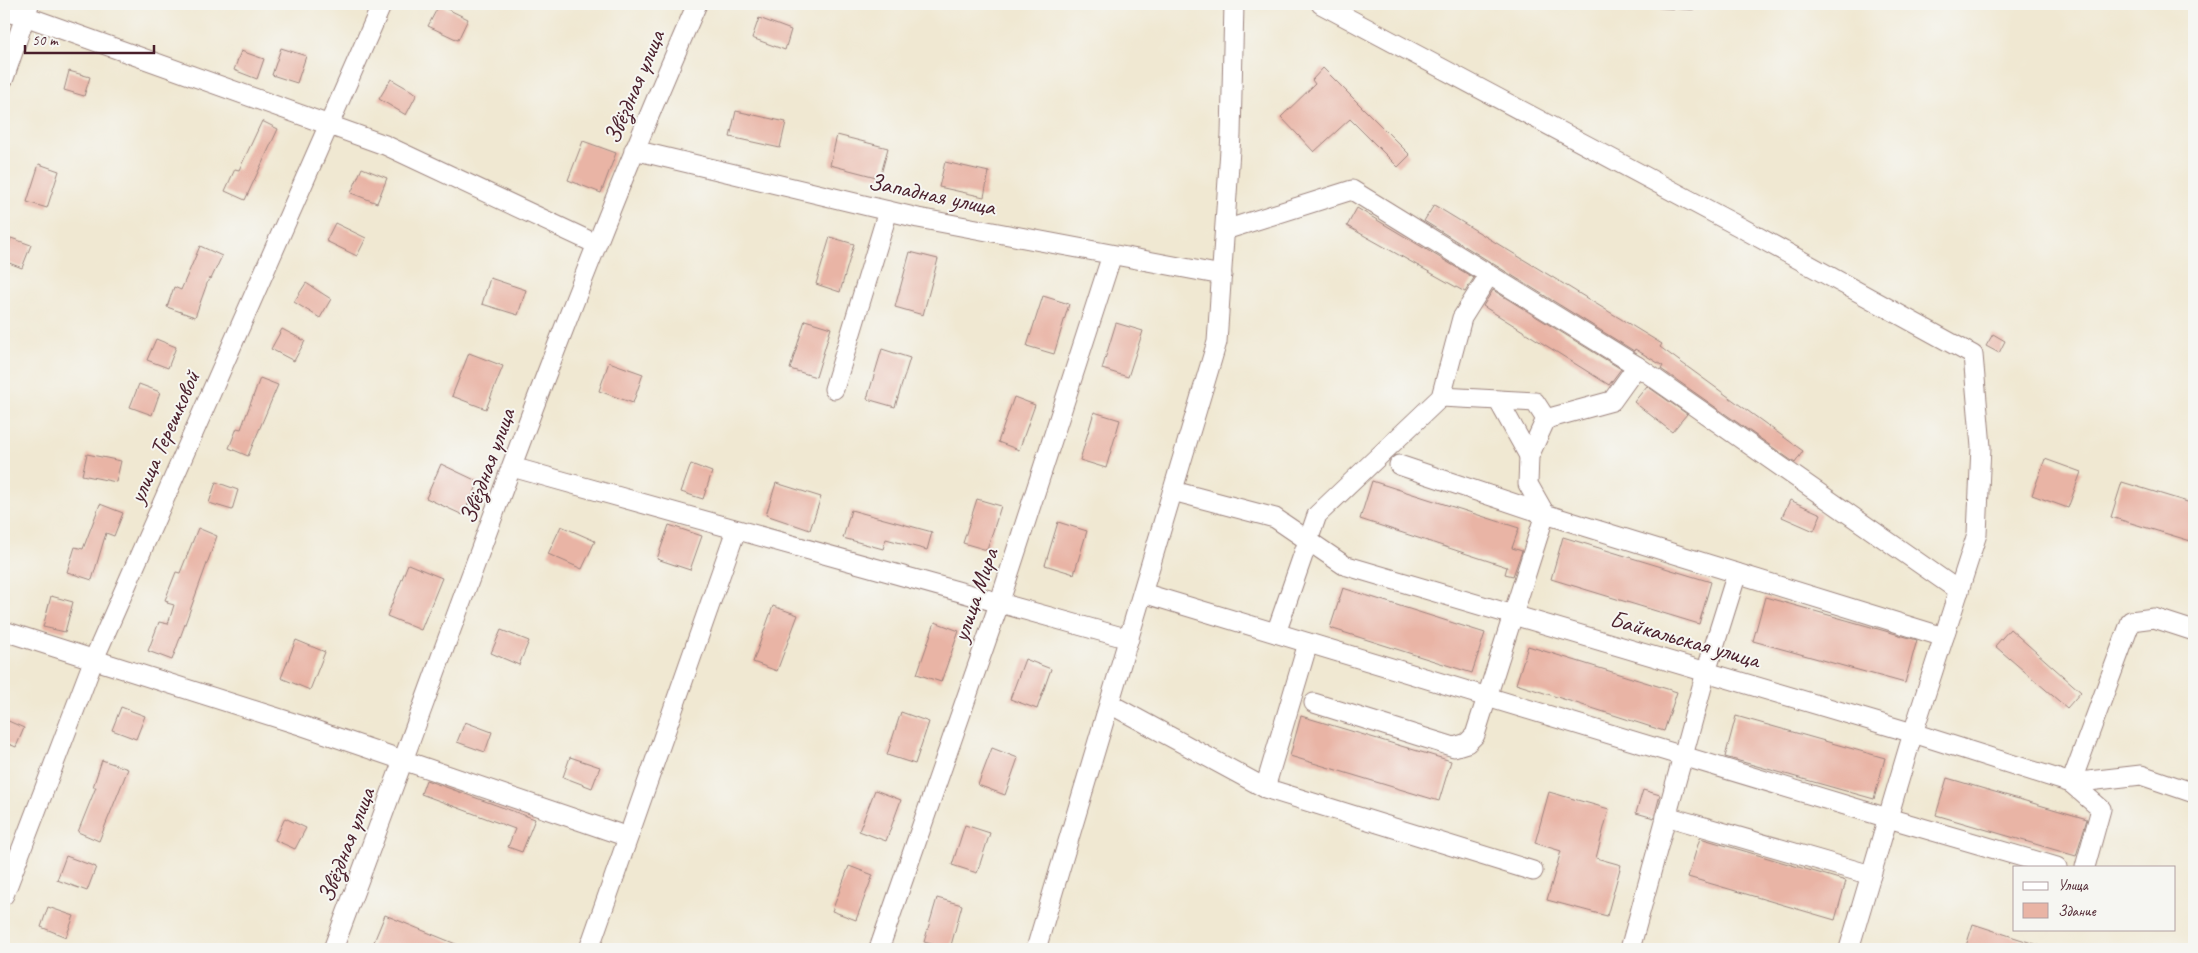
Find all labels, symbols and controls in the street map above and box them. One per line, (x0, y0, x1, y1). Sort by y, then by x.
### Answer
scale bar (25, 22, 154, 54)
street label: Звёздная улица (597, 24, 673, 149)
text: 50 m (32, 31, 59, 50)
street label: Западная улица (866, 166, 1000, 222)
street label: улица Терешковой (121, 364, 207, 510)
street label: Звёздная улица (452, 403, 523, 528)
street label: улица Мира (944, 543, 1005, 647)
street label: Байкальская улица (1607, 603, 1765, 675)
street label: Звёздная улица (310, 782, 383, 907)
legend (2013, 866, 2176, 930)
text: Улица (2058, 876, 2089, 895)
text: Здание (2058, 902, 2097, 921)

